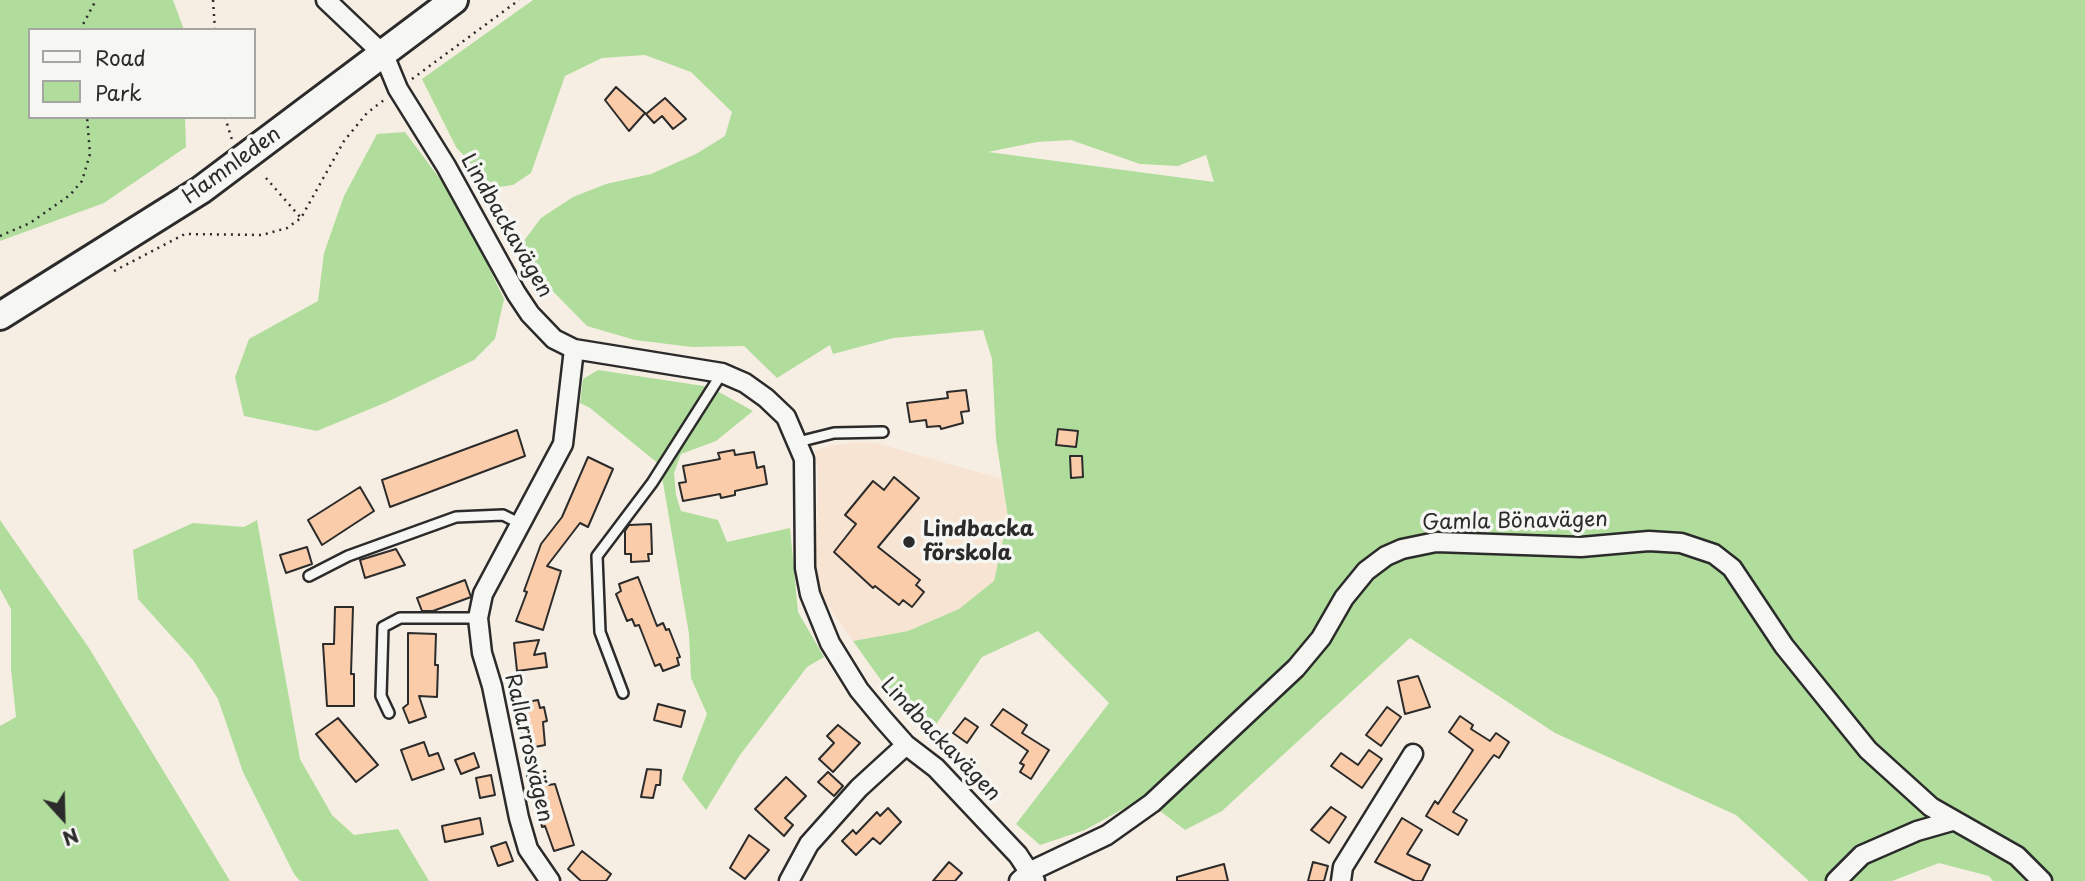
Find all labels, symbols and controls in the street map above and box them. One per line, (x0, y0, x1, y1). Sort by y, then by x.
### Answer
legend (28, 28, 256, 119)
text: Road (95, 41, 146, 73)
text: Park (95, 76, 142, 108)
street label: Hamnleden (178, 122, 286, 210)
street label: Lindbackavägen (455, 150, 557, 302)
street label: Gamla Bönavägen (1422, 508, 1608, 536)
place label: Lindbacka förskola (923, 517, 1034, 567)
marker: Lindbacka förskola (901, 534, 917, 550)
street label: Rallarrosvägen (499, 671, 557, 825)
street label: Lindbackavägen (875, 673, 1005, 807)
north arrow (28, 783, 98, 853)
text: N (59, 822, 83, 853)

